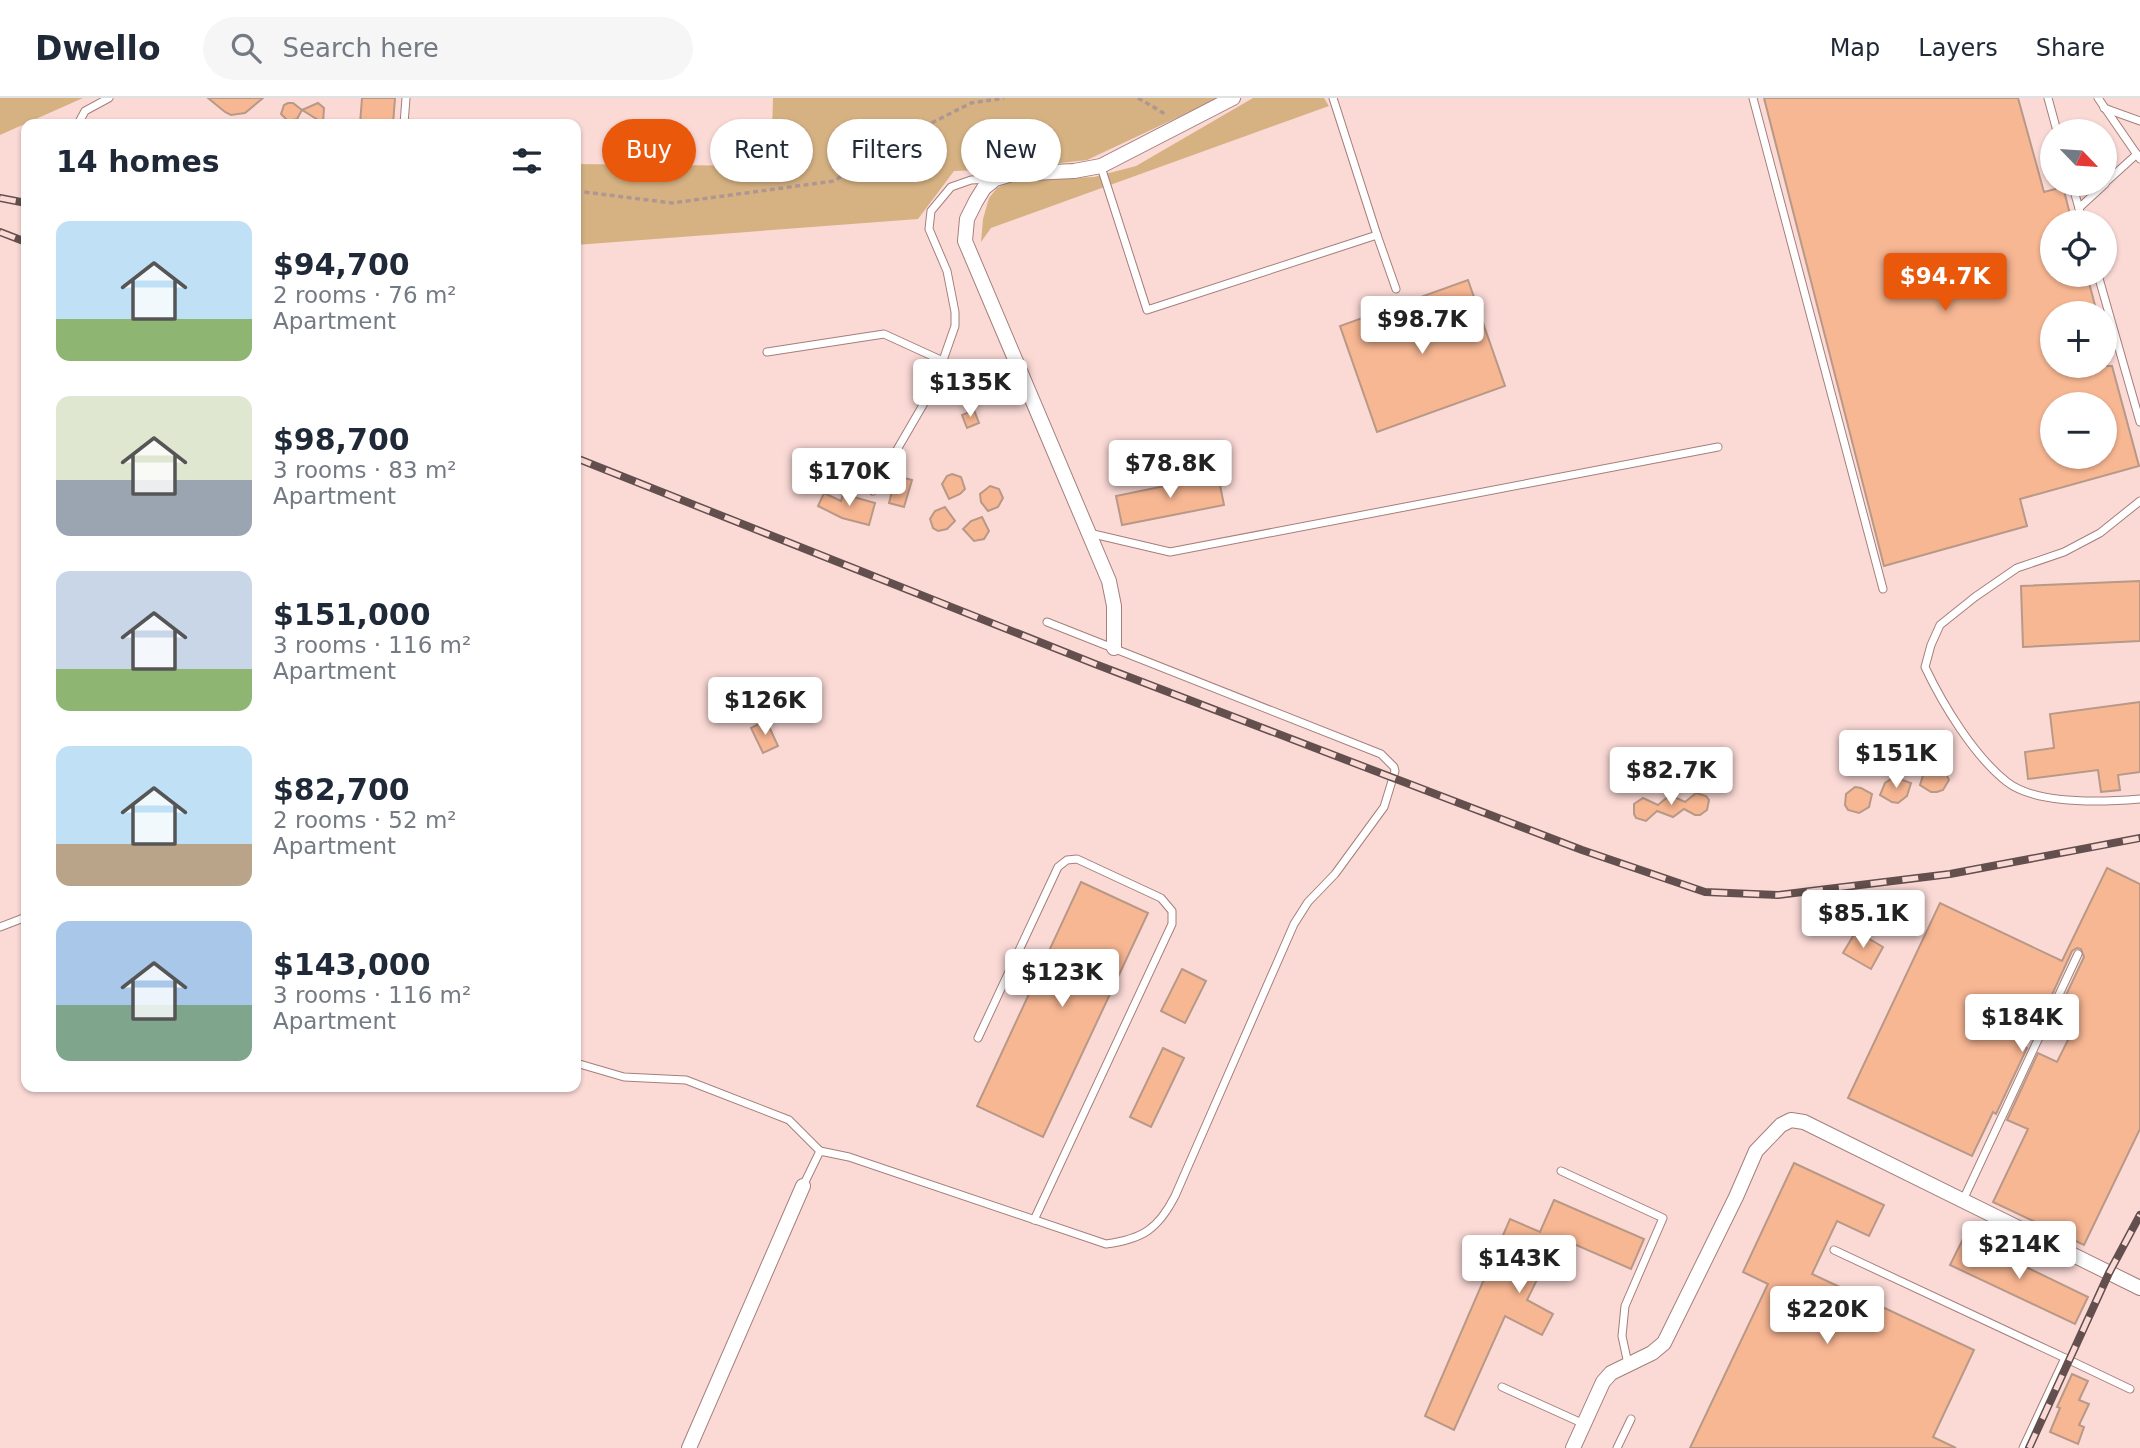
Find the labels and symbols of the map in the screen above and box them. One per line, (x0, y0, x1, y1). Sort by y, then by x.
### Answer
north arrow (2040, 119, 2118, 196)
pin: $94.7K (1888, 254, 2002, 313)
pin: $98.7K (1365, 296, 1479, 356)
pin: $135K (921, 360, 1019, 419)
pin: $78.8K (1113, 440, 1227, 500)
pin: $170K (800, 448, 898, 508)
pin: $126K (716, 678, 814, 737)
pin: $151K (1847, 730, 1945, 790)
pin: $82.7K (1614, 748, 1728, 807)
pin: $85.1K (1806, 890, 1920, 950)
pin: $123K (1013, 950, 1111, 1009)
pin: $184K (1973, 995, 2071, 1054)
pin: $214K (1970, 1222, 2068, 1281)
pin: $143K (1470, 1236, 1568, 1295)
pin: $220K (1778, 1286, 1876, 1346)

